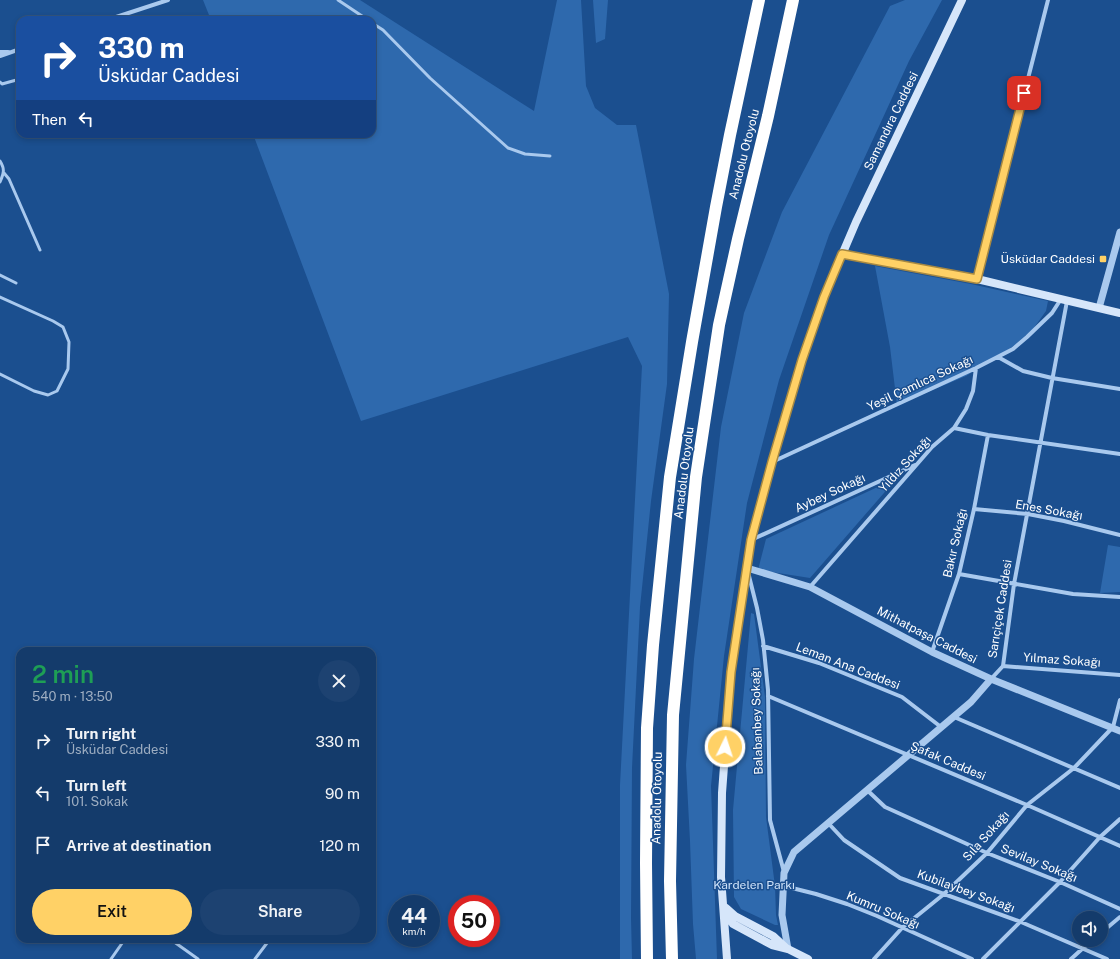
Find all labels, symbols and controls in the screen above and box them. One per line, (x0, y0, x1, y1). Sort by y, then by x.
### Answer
text: 330 m (98, 31, 185, 64)
icon: right (32, 32, 84, 84)
text: Üsküdar Caddesi (98, 65, 240, 86)
street label: Samandıra Caddesi (861, 69, 921, 172)
pin (1007, 76, 1041, 110)
icon: arrive (1013, 82, 1035, 104)
street label: Anadolu Otoyolu (726, 107, 762, 201)
icon: left (75, 108, 97, 130)
text: Then (32, 111, 67, 128)
place label: Üsküdar Caddesi (1001, 252, 1095, 266)
marker: Üsküdar Caddesi (1098, 254, 1108, 264)
street label: Yeşil Çamlıca Sokağı (865, 352, 975, 414)
street label: Anadolu Otoyolu (671, 426, 697, 520)
street label: Yıldız Sokağı (876, 433, 934, 495)
street label: Aybey Sokağı (793, 471, 867, 515)
street label: Enes Sokağı (1014, 497, 1084, 523)
street label: Bakır Sokağı (940, 507, 970, 579)
street label: Sarıçiçek Caddesi (985, 559, 1015, 659)
street label: Mithatpaşa Caddesi (875, 604, 979, 666)
street label: Leman Ana Caddesi (794, 640, 902, 692)
street label: Yılmaz Sokağı (1023, 650, 1101, 670)
text: 2 min (32, 660, 94, 688)
button: close (318, 660, 360, 702)
street label: Balabanbey Sokağı (748, 667, 766, 775)
text: 540 m · 13:50 (32, 689, 113, 704)
text: Turn right (66, 725, 136, 742)
position arrow (704, 726, 746, 768)
icon: right (32, 730, 54, 752)
text: 330 m (315, 733, 360, 750)
street label: Şafak Caddesi (908, 739, 988, 783)
text: Üsküdar Caddesi (66, 742, 168, 757)
street label: Anadolu Otoyolu (649, 751, 665, 844)
text: Turn left (66, 777, 127, 794)
icon: left (32, 782, 54, 804)
text: 90 m (325, 785, 360, 802)
text: 101. Sokak (66, 794, 128, 809)
street label: Sıla Sokağı (960, 808, 1012, 864)
icon: arrive (32, 834, 54, 856)
text: Arrive at destination (66, 837, 211, 854)
text: 120 m (319, 837, 360, 854)
street label: Sevilay Sokağı (999, 841, 1079, 885)
street label: Kubilaybey Sokağı (915, 867, 1017, 915)
park label: Kardelen Parkı (713, 878, 795, 892)
street label: Kumru Sokağı (844, 888, 922, 932)
button: Exit (32, 889, 192, 935)
button: Share (200, 889, 360, 935)
speed limit sign: 50 (448, 895, 500, 947)
text: 44 (401, 904, 427, 928)
map controls (1072, 911, 1108, 947)
button: sound (1072, 911, 1108, 947)
text: km/h (402, 925, 426, 937)

